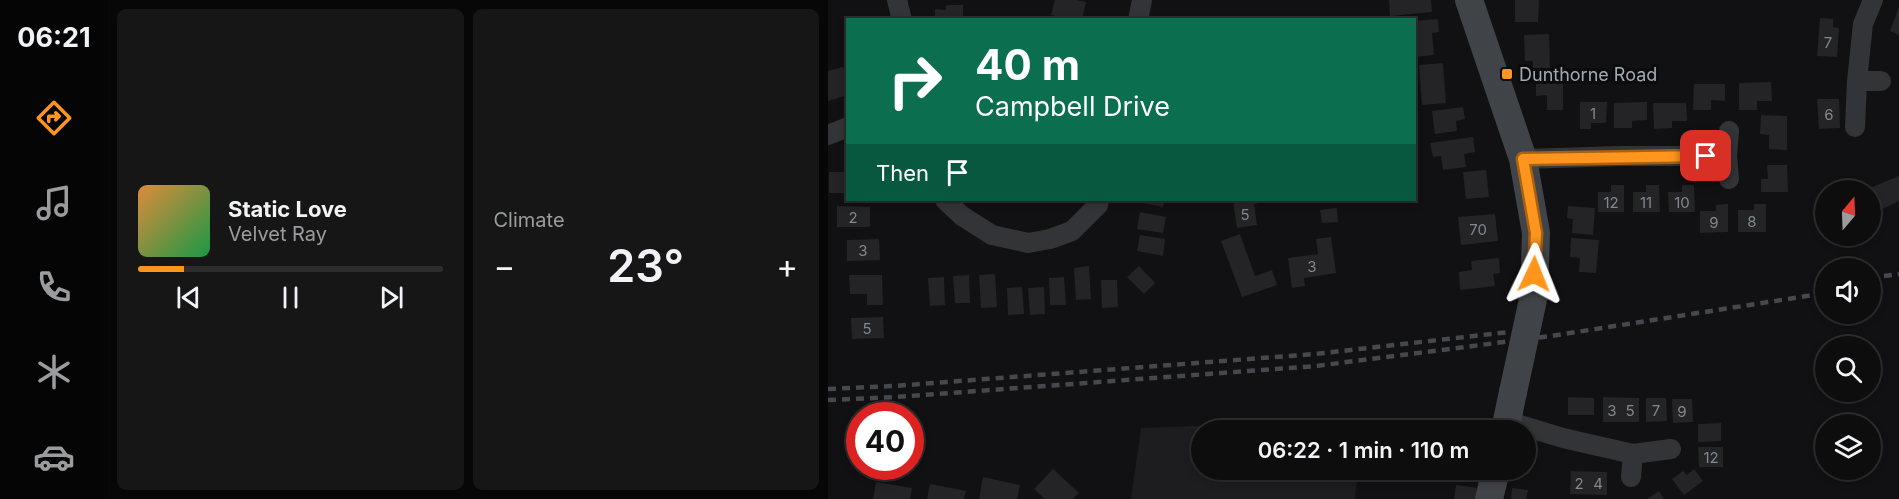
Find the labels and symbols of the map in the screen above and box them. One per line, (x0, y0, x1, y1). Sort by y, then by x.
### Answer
house number: 7 (1824, 33, 1832, 52)
place label: Dunthorne Road (1519, 64, 1657, 85)
marker: Dunthorne Road (1500, 67, 1514, 81)
house number: 1 (1590, 104, 1596, 123)
house number: 6 (1824, 105, 1834, 124)
pin (1680, 130, 1731, 181)
north arrow (1815, 180, 1881, 246)
house number: 12 (1603, 193, 1619, 212)
house number: 11 (1640, 193, 1652, 212)
house number: 10 (1674, 193, 1690, 212)
house number: 5 (1240, 205, 1250, 224)
house number: 2 (848, 208, 858, 227)
house number: 8 (1747, 212, 1757, 231)
house number: 9 (1709, 213, 1719, 232)
house number: 70 (1469, 220, 1487, 239)
house number: 3 (858, 241, 868, 260)
position arrow (1502, 242, 1566, 306)
house number: 3 (1307, 257, 1317, 276)
house number: 5 (862, 319, 872, 338)
house number: 3 (1607, 401, 1617, 420)
house number: 5 (1625, 401, 1635, 420)
house number: 7 (1652, 401, 1660, 420)
speed limit sign: 40 (846, 402, 924, 480)
house number: 9 (1677, 402, 1687, 421)
house number: 12 (1703, 448, 1719, 467)
house number: 2 (1574, 474, 1584, 493)
house number: 4 (1593, 474, 1603, 493)

